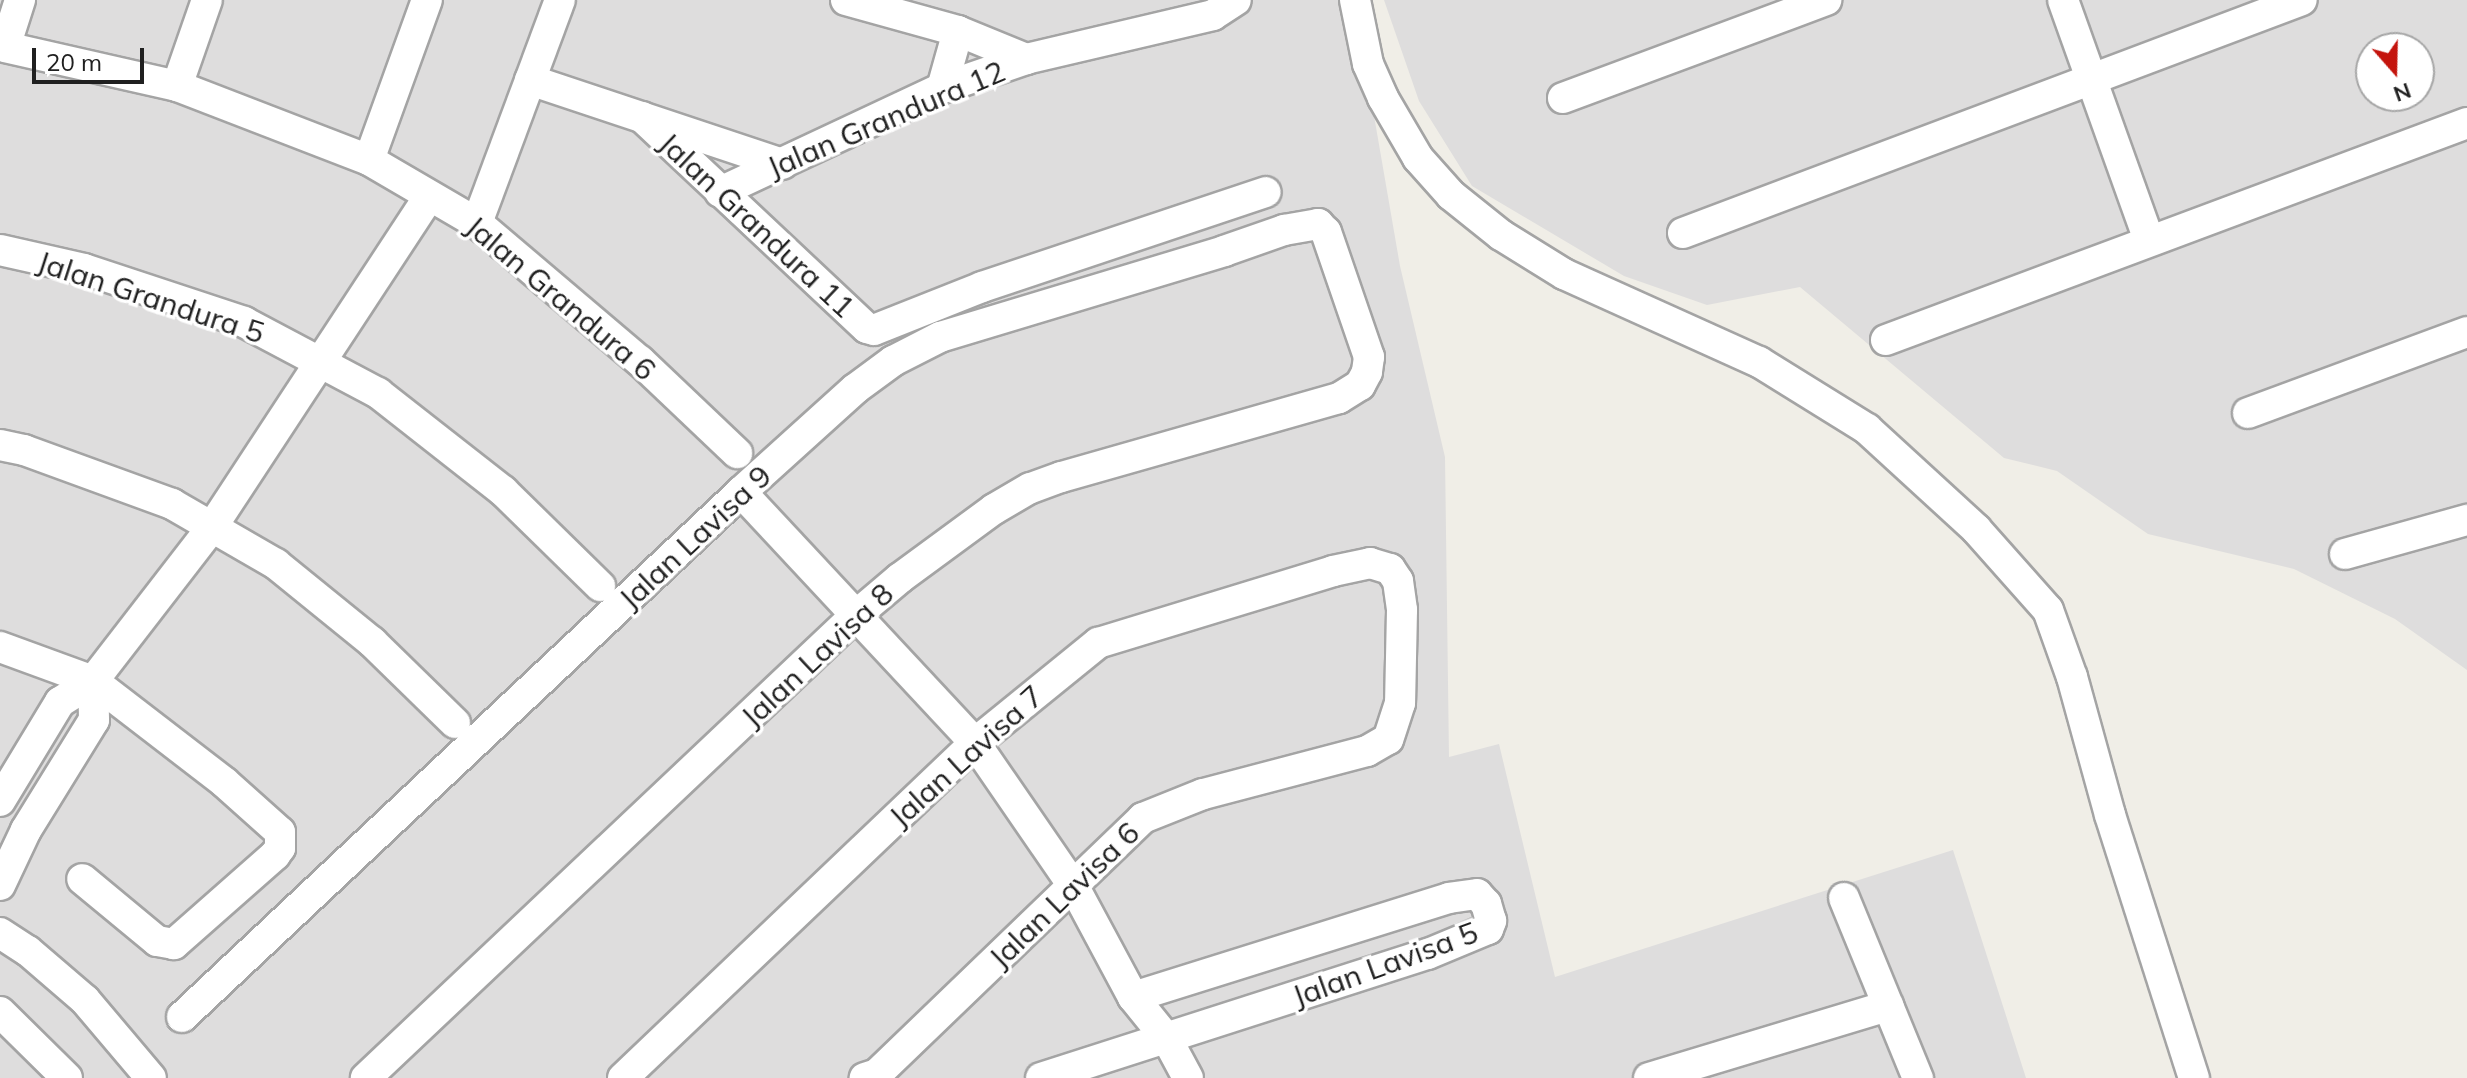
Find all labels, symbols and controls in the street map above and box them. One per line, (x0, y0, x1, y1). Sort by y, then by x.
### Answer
scale bar (36, 32, 148, 82)
north arrow (2355, 32, 2435, 112)
text: 20 m (46, 47, 102, 77)
street label: Jalan Grandura 12 (762, 53, 1010, 185)
text: N (2390, 77, 2415, 109)
street label: Jalan Grandura 11 (652, 125, 862, 325)
street label: Jalan Grandura 6 (459, 208, 663, 388)
street label: Jalan Grandura 5 (33, 243, 269, 351)
street label: Jalan Lavisa 9 (612, 458, 778, 616)
street label: Jalan Lavisa 8 (734, 576, 900, 734)
street label: Jalan Lavisa 7 (882, 678, 1050, 834)
street label: Jalan Lavisa 6 (982, 815, 1146, 975)
street label: Jalan Lavisa 5 (1288, 914, 1482, 1014)

